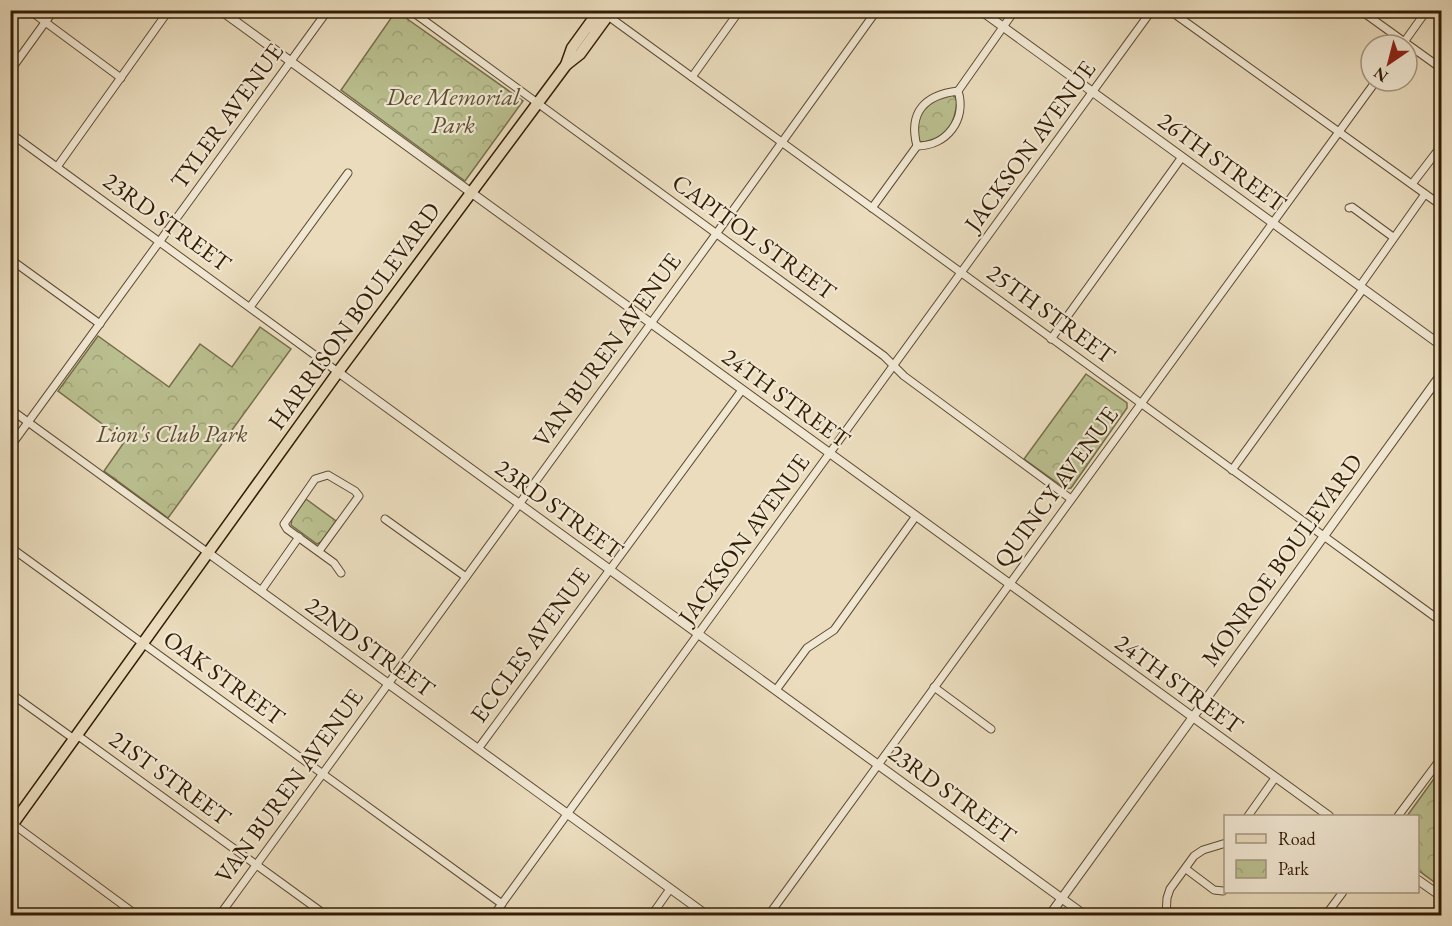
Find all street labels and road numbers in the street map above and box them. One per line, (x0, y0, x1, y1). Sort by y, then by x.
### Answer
street label: TYLER AVENUE (163, 37, 290, 195)
street label: JACKSON AVENUE (956, 54, 1102, 239)
street label: 26TH STREET (1152, 105, 1293, 219)
street label: 23RD STREET (97, 165, 238, 279)
street label: CAPITOL STREET (666, 167, 843, 307)
street label: HARRISON BOULEVARD (260, 196, 447, 436)
street label: VAN BUREN AVENUE (526, 246, 688, 453)
street label: 25TH STREET (981, 257, 1122, 371)
street label: 24TH STREET (716, 341, 857, 455)
street label: QUINCY AVENUE (987, 400, 1125, 574)
street label: JACKSON AVENUE (670, 447, 816, 632)
street label: MONROE BOULEVARD (1194, 447, 1369, 672)
street label: 23RD STREET (489, 452, 630, 566)
street label: ECCLES AVENUE (463, 561, 596, 728)
street label: 22ND STREET (300, 589, 442, 704)
street label: OAK STREET (157, 623, 292, 733)
street label: 24TH STREET (1109, 627, 1250, 741)
street label: VAN BUREN AVENUE (208, 682, 370, 889)
street label: 21ST STREET (104, 723, 238, 833)
street label: 23RD STREET (882, 737, 1023, 851)

